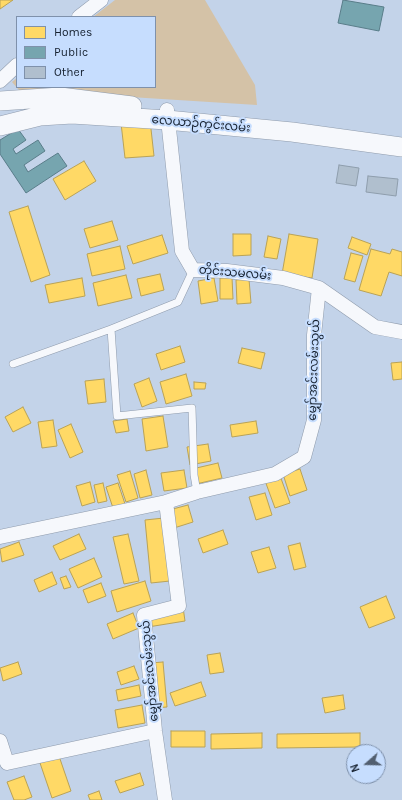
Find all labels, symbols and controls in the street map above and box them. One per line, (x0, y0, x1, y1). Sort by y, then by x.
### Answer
legend (16, 16, 156, 88)
text: Homes (54, 25, 92, 39)
text: Public (54, 45, 88, 59)
text: Other (54, 65, 84, 79)
street label: လေယာဉ်ကွင်းလမ်း (151, 113, 251, 135)
street label: တိုင်းသမလမ်း (198, 263, 272, 283)
street label: မျှော်အင်းလမ်းသွယ် (305, 319, 323, 421)
street label: မျှော်အင်းလမ်းသွယ် (138, 620, 162, 722)
north arrow (346, 744, 386, 784)
text: N (348, 762, 363, 774)

